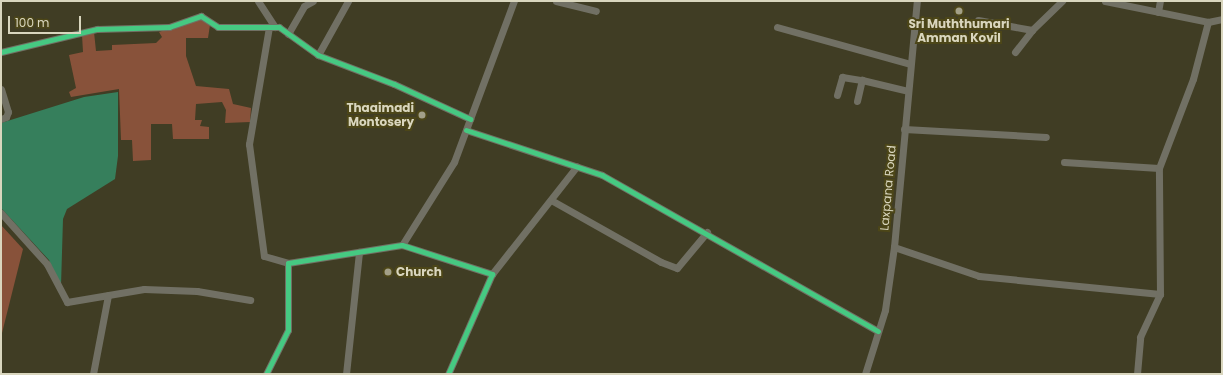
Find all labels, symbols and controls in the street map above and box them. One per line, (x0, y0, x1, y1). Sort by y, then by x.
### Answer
marker: Sri Muththumari Amman Kovil (954, 6, 964, 16)
scale bar (10, 8, 83, 34)
text: 100 m (15, 14, 49, 31)
place label: Sri Muththumari Amman Kovil (908, 17, 1010, 45)
place label: Thaaimadi Montosery (346, 101, 414, 129)
marker: Thaaimadi Montosery (417, 110, 427, 120)
street label: Laxpana Road (877, 145, 899, 231)
place label: Church (396, 265, 442, 279)
marker: Church (383, 267, 393, 277)

